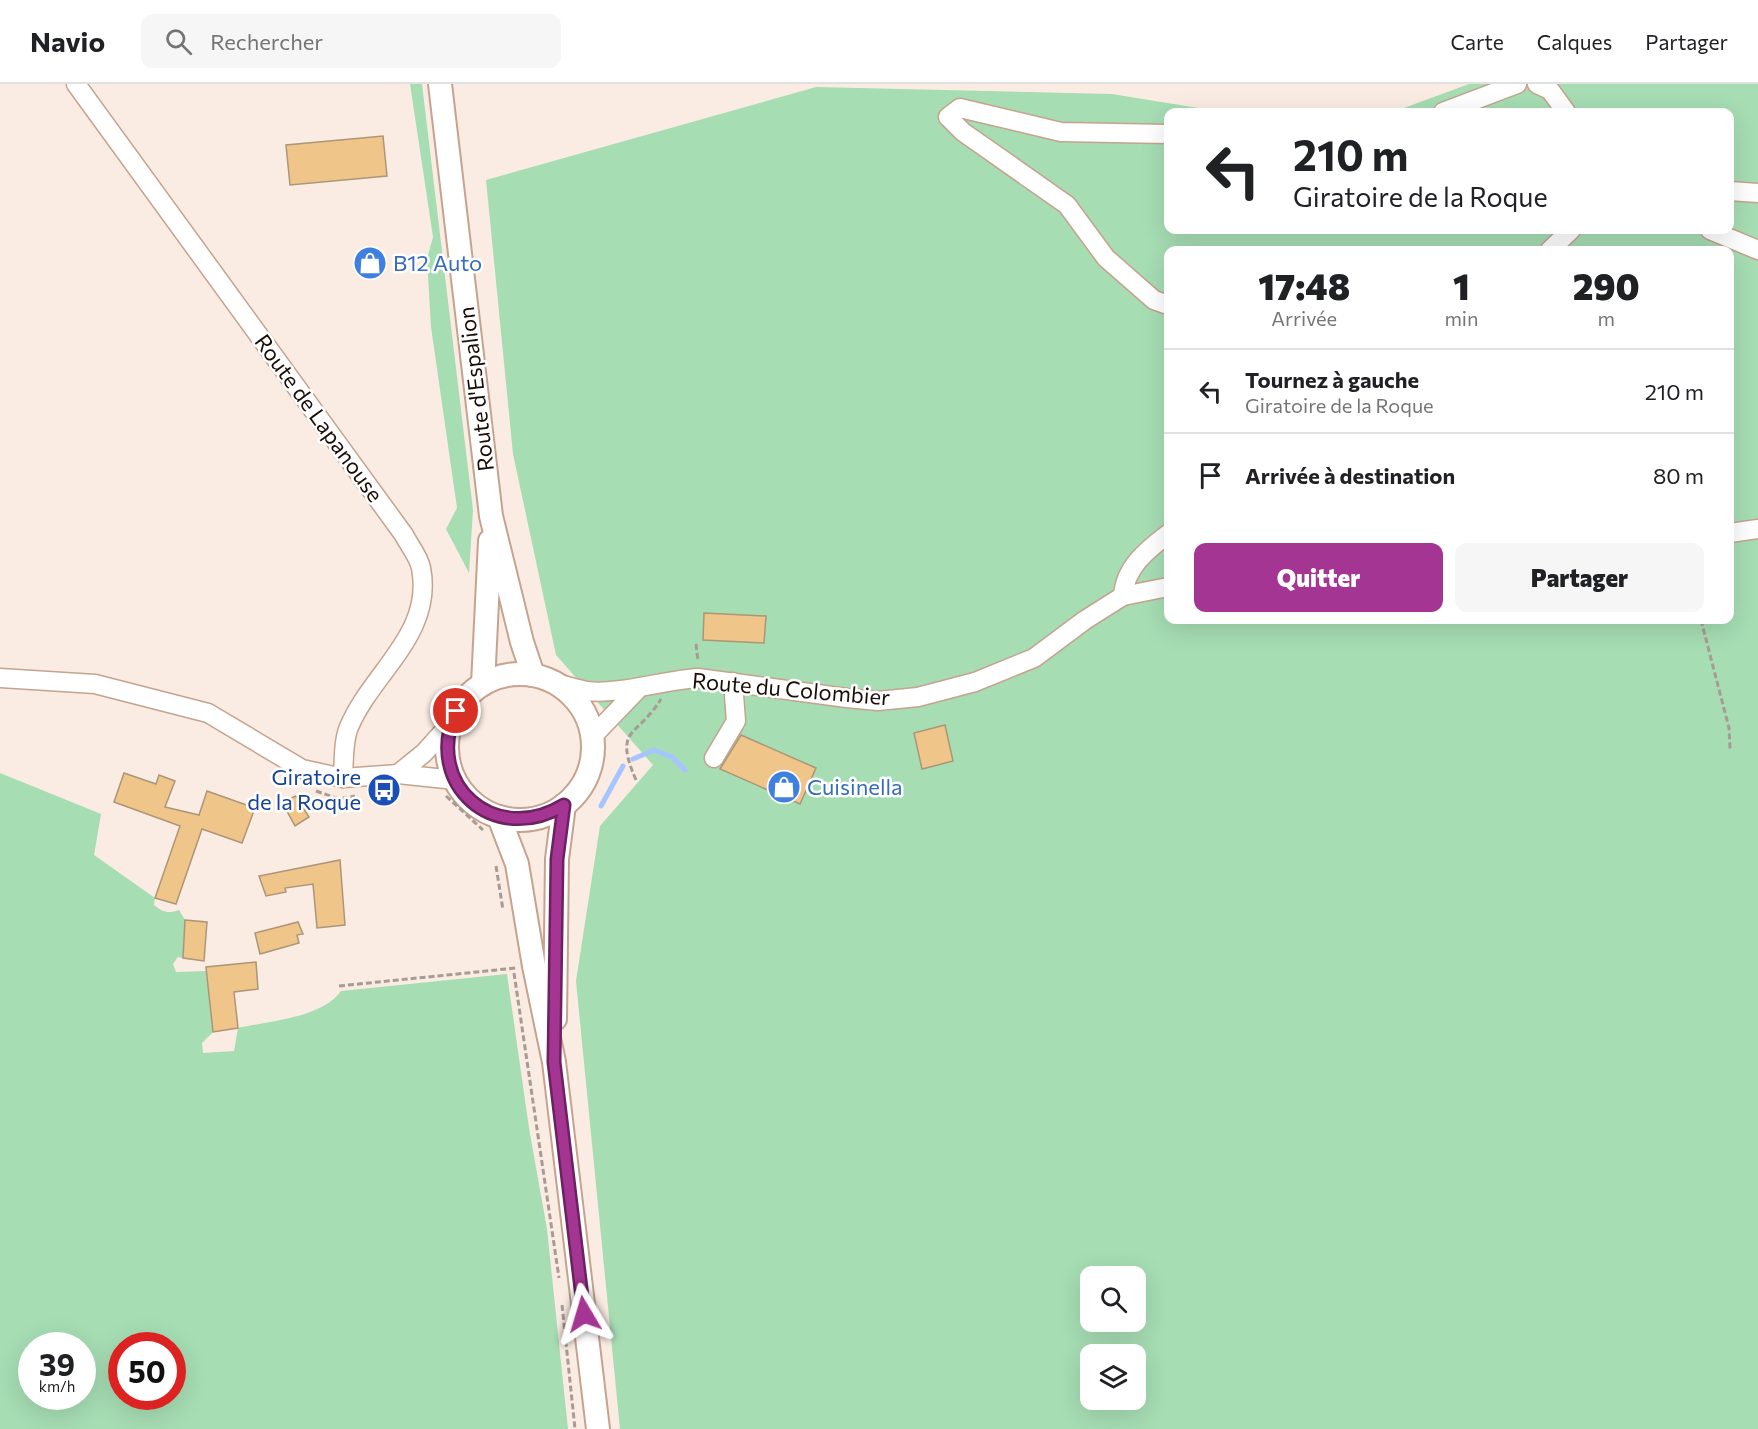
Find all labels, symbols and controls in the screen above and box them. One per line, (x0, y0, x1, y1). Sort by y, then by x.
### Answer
search box (141, 14, 561, 68)
text: Navio (30, 24, 105, 58)
icon: search (162, 25, 195, 58)
text: Rechercher (210, 28, 323, 55)
text: Carte (1451, 29, 1504, 54)
text: Calques (1537, 29, 1612, 54)
text: Partager (1645, 29, 1728, 54)
text: 210 m (1293, 128, 1408, 180)
icon: left (1194, 132, 1272, 210)
text: Giratoire de la Roque (1293, 180, 1548, 213)
shop icon: B12 Auto (352, 245, 388, 281)
place label: B12 Auto (393, 249, 482, 276)
text: 17:48 (1258, 263, 1350, 307)
text: 1 (1453, 263, 1470, 307)
text: 290 (1573, 263, 1640, 307)
street label: Route d'Espalion (452, 305, 499, 473)
text: Arrivée (1271, 306, 1337, 330)
text: min (1444, 306, 1478, 330)
text: m (1598, 306, 1615, 330)
street label: Route de Lapanouse (249, 328, 389, 507)
text: Tournez à gauche (1245, 366, 1419, 393)
icon: left (1194, 375, 1227, 408)
text: 210 m (1645, 378, 1704, 405)
text: Giratoire de la Roque (1245, 393, 1434, 417)
icon: arrive (1194, 459, 1227, 492)
text: Arrivée à destination (1245, 462, 1455, 489)
text: 80 m (1653, 462, 1704, 489)
button: Quitter (1194, 543, 1443, 612)
button: Partager (1455, 543, 1704, 612)
street label: Route du Colombier (691, 666, 891, 711)
pin (430, 685, 481, 736)
icon: arrive (439, 694, 472, 727)
place label: Giratoire de la Roque (247, 763, 361, 815)
shop icon: Cuisinella (766, 769, 802, 805)
bus stop icon: Giratoire de la Roque (366, 772, 402, 808)
place label: Cuisinella (807, 773, 903, 800)
map controls (1080, 1266, 1146, 1410)
button: search (1080, 1266, 1146, 1332)
position arrow (552, 1282, 616, 1346)
speed limit sign: 50 (108, 1332, 186, 1410)
button: layers (1080, 1344, 1146, 1410)
text: 39 (39, 1345, 75, 1382)
text: km/h (39, 1377, 75, 1395)

